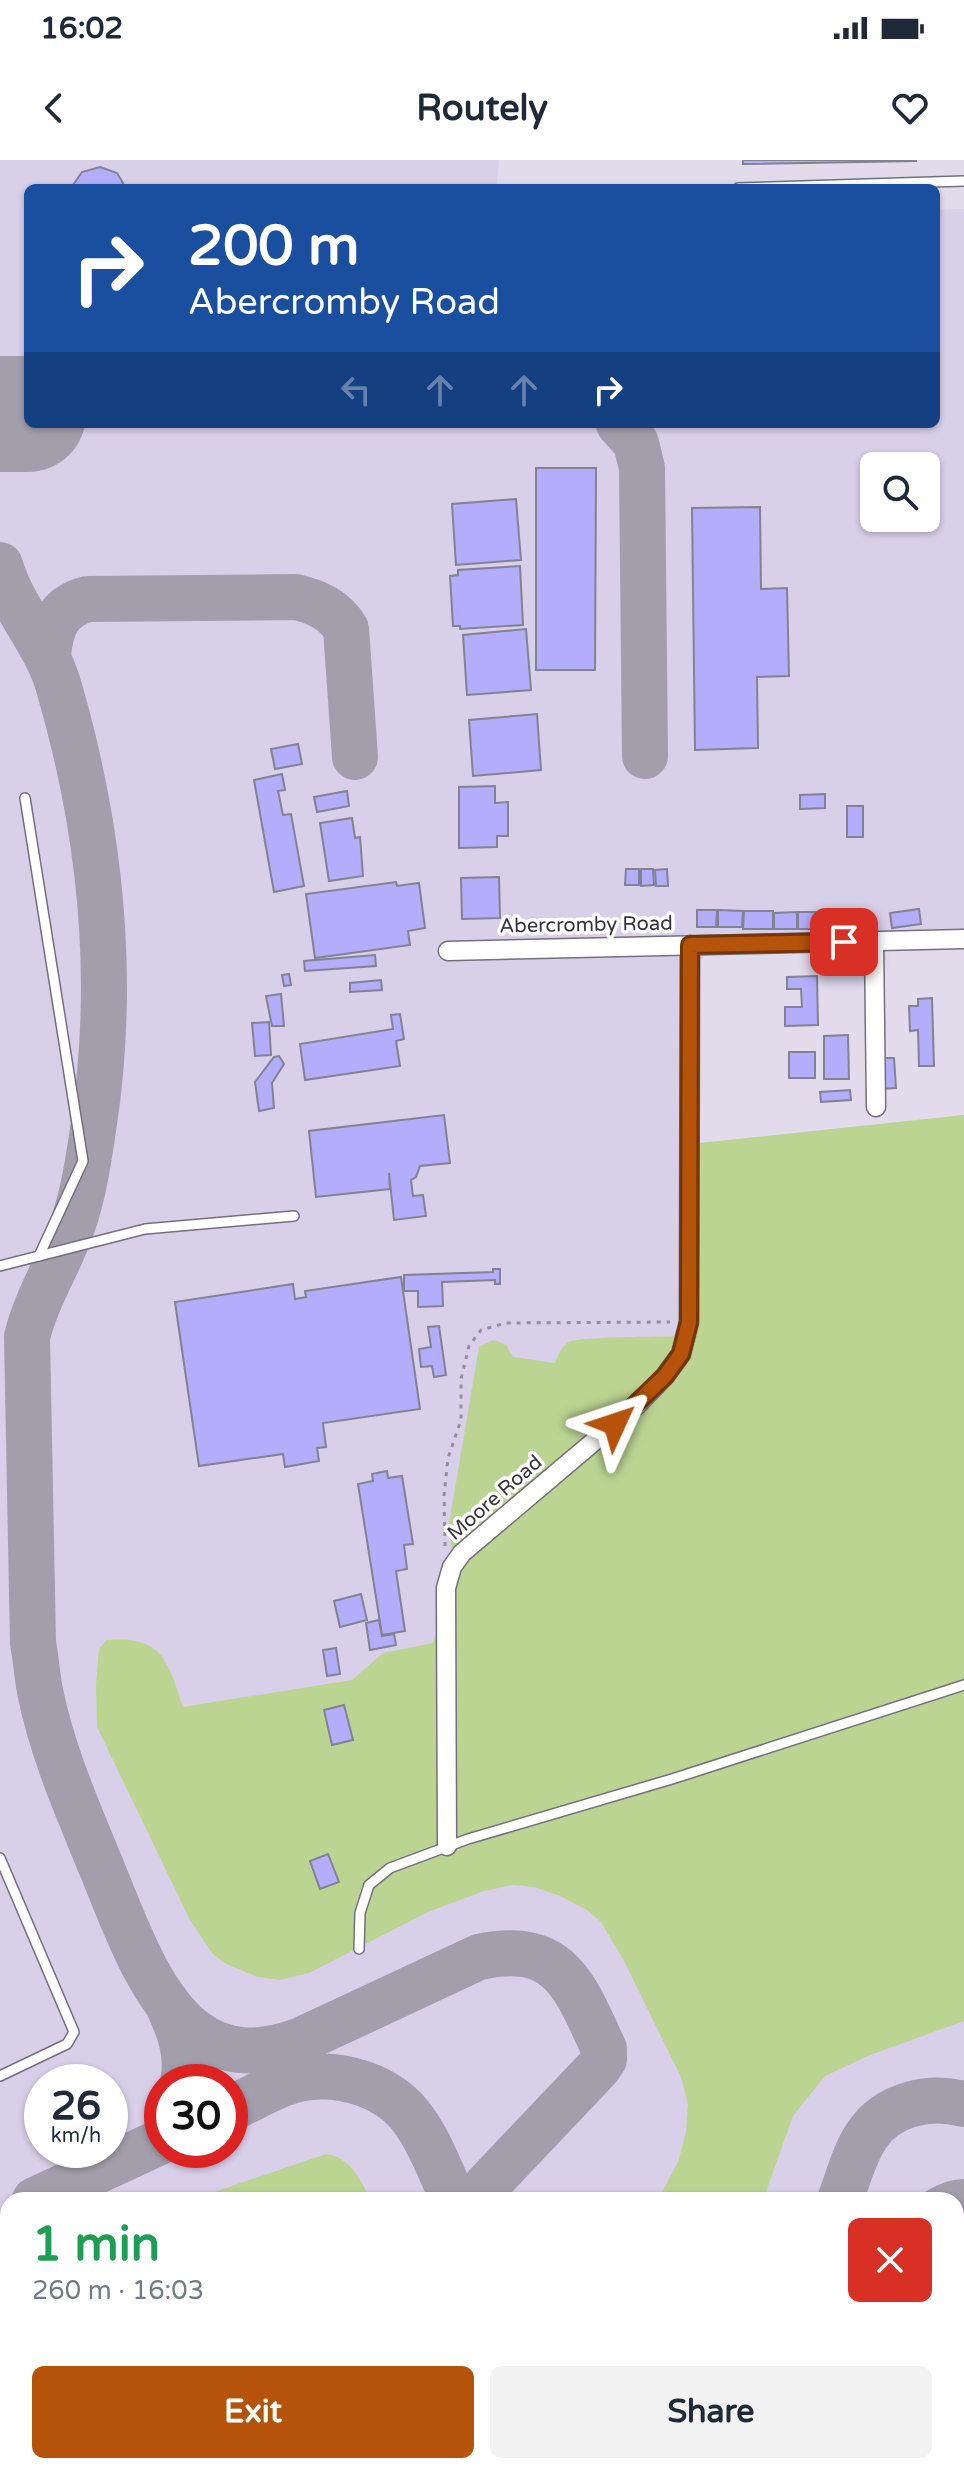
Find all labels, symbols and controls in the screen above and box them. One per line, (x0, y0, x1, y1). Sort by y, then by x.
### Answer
text: 16:02 (40, 10, 123, 47)
icon: back (32, 86, 76, 130)
icon: heart (888, 86, 932, 130)
text: Routely (416, 87, 548, 130)
text: 200 m (188, 213, 359, 280)
icon: right (56, 216, 160, 320)
text: Abercromby Road (188, 281, 500, 324)
icon: left (334, 368, 378, 412)
icon: ahead (418, 368, 462, 412)
icon: ahead (502, 368, 546, 412)
icon: right (586, 368, 630, 412)
map controls (860, 452, 940, 532)
button: search (860, 452, 940, 532)
pin (810, 908, 878, 976)
street label: Abercromby Road (499, 911, 673, 939)
icon: arrive (822, 920, 866, 964)
position arrow (573, 1382, 657, 1466)
street label: Moore Road (443, 1450, 547, 1546)
speed limit sign: 30 (144, 2064, 248, 2168)
text: 26 (51, 2082, 101, 2130)
text: km/h (51, 2124, 101, 2148)
text: 1 min (32, 2216, 160, 2274)
button: close (848, 2218, 932, 2302)
text: 260 m · 16:03 (32, 2275, 204, 2306)
button: Exit (32, 2366, 474, 2458)
button: Share (490, 2366, 932, 2458)

